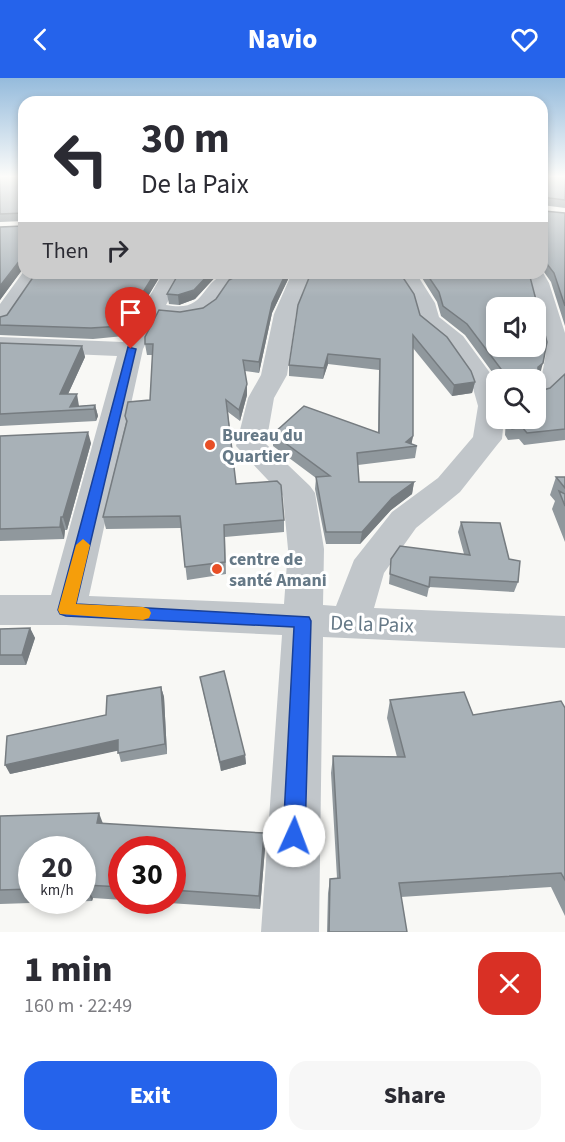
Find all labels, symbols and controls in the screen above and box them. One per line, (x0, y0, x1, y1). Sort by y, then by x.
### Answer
text: Navio (248, 20, 317, 59)
icon: back (24, 23, 57, 56)
icon: heart (508, 23, 541, 56)
text: 30 m (141, 109, 230, 169)
icon: left (42, 120, 120, 198)
text: De la Paix (141, 165, 249, 204)
icon: right (101, 234, 134, 267)
text: Then (42, 235, 89, 267)
pin (105, 287, 156, 349)
icon: arrive (114, 296, 147, 329)
map controls (486, 297, 546, 429)
button: sound (486, 297, 546, 357)
button: search (486, 369, 546, 429)
place label: Bureau du Quartier (222, 423, 303, 469)
marker: Bureau du Quartier (203, 438, 217, 452)
place label: centre de santé Amani (229, 547, 327, 593)
marker: centre de santé Amani (210, 562, 224, 576)
street label: De la Paix (330, 608, 415, 640)
position arrow (262, 804, 326, 868)
speed limit sign: 30 (108, 836, 186, 914)
text: 20 (41, 846, 73, 889)
text: km/h (40, 880, 74, 901)
text: 1 min (24, 944, 112, 995)
button: close (478, 952, 541, 1015)
text: 160 m · 22:49 (24, 992, 132, 1020)
button: Exit (24, 1061, 277, 1130)
button: Share (289, 1061, 541, 1130)

